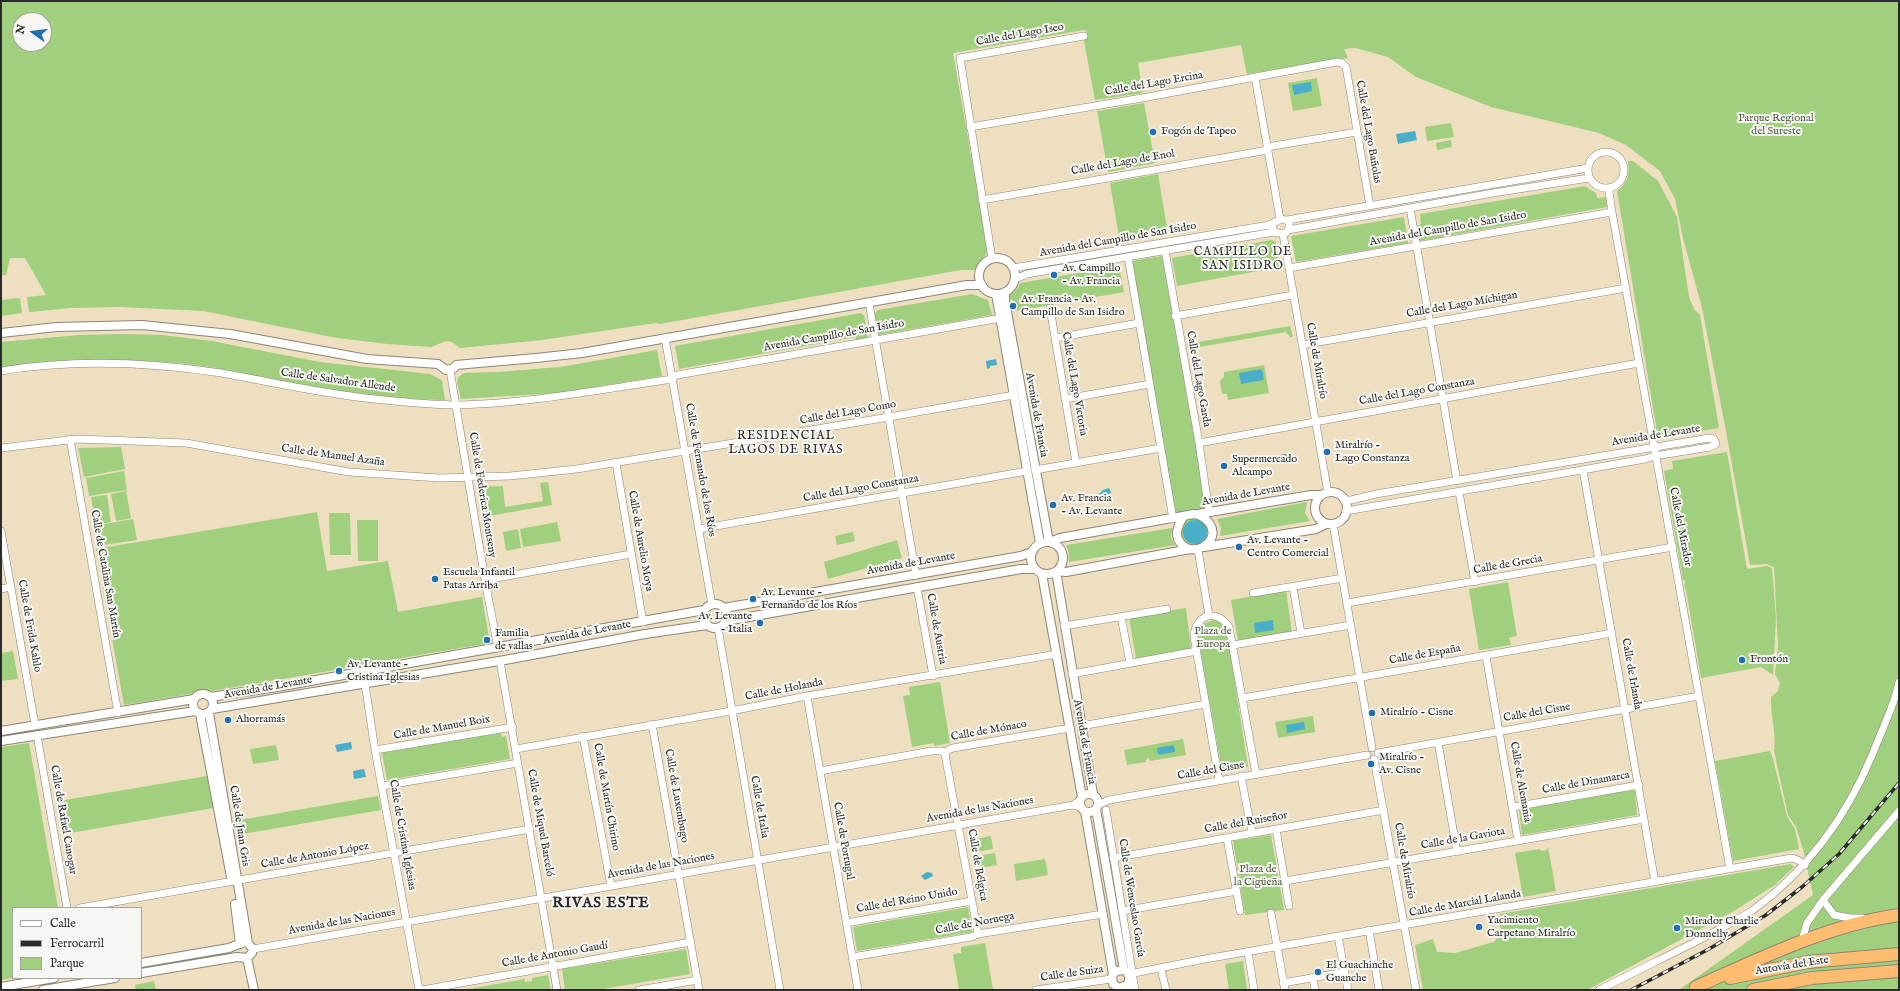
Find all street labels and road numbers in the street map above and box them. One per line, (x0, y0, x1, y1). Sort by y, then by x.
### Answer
street label: Calle del Lago Iseo (975, 21, 1065, 49)
street label: Calle del Lago Ercina (1104, 69, 1204, 99)
street label: Calle del Lago Bañolas (1352, 79, 1384, 185)
street label: Calle del Lago de Enol (1070, 147, 1176, 179)
street label: Avenida del Campillo de San Isidro (1369, 209, 1527, 249)
street label: Avenida del Campillo de San Isidro (1039, 220, 1197, 260)
street label: Calle del Lago Míchigan (1405, 289, 1519, 321)
street label: Avenida Campillo de San Isidro (763, 317, 905, 355)
street label: Calle de Miralrío (1303, 322, 1329, 400)
street label: Calle del Lago Garda (1183, 330, 1213, 428)
street label: Calle del Lago Victoria (1058, 331, 1090, 437)
street label: Calle de Salvador Allende (280, 366, 396, 396)
street label: Avenida de Francia (1022, 371, 1050, 459)
street label: Calle del Lago Constanza (1358, 375, 1476, 409)
street label: Calle del Lago Como (799, 398, 897, 428)
street label: Calle de Fernando de los Ríos (682, 402, 718, 538)
street label: Avenida de Levante (1611, 422, 1701, 450)
street label: Calle de Federica Montseny (466, 431, 498, 559)
street label: Calle de Manuel Azaña (280, 442, 386, 470)
street label: Calle del Lago Constanza (802, 472, 920, 506)
street label: Avenida de Levante (1201, 481, 1291, 509)
street label: Calle del Mirador (1666, 486, 1694, 568)
street label: Calle de Aurelio Moya (625, 490, 655, 592)
street label: Calle de Catalina San Martín (87, 509, 123, 639)
street label: Avenida de Levante (866, 550, 956, 578)
street label: Calle de Grecia (1473, 552, 1543, 578)
street label: Calle de Frida Kahlo (14, 579, 44, 673)
street label: Calle de Austria (923, 592, 949, 666)
street label: Avenida de Levante (542, 618, 632, 648)
street label: Calle de Irlanda (1618, 637, 1644, 711)
street label: Calle de España (1388, 642, 1462, 668)
street label: Avenida de Levante (223, 674, 313, 702)
street label: Calle de Holanda (744, 676, 824, 704)
street label: Avenida de Francia (1070, 698, 1098, 786)
street label: Calle del Cisne (1502, 701, 1572, 725)
street label: Calle de Manuel Boix (393, 713, 491, 743)
street label: Calle de Mónaco (950, 718, 1028, 744)
street label: Calle de Alemania (1506, 741, 1534, 823)
street label: Calle de Martín Chirino (590, 742, 622, 852)
street label: Calle de Luxembugo (661, 748, 691, 844)
street label: Calle del Cisne (1176, 759, 1246, 783)
street label: Calle de Rafael Canogar (47, 764, 79, 876)
street label: Calle de Miquel Barceló (524, 768, 556, 878)
street label: Calle de Dinamarca (1541, 769, 1631, 797)
street label: Calle de Italia (747, 775, 771, 839)
street label: Calle de Cristina Iglesias (386, 779, 418, 891)
street label: Calle de Juan Gris (226, 785, 252, 867)
street label: Avenida de las Naciones (925, 794, 1035, 826)
street label: Calle de Portugal (830, 801, 856, 881)
street label: Calle del Ruiseñor (1203, 809, 1289, 837)
street label: Calle de Miralrío (1391, 822, 1417, 900)
street label: Calle de la Gaviota (1420, 825, 1506, 853)
street label: Calle de Bélgica (964, 828, 990, 902)
street label: Calle de Wenceslao García (1115, 838, 1147, 958)
street label: Calle de Antonio López (260, 840, 370, 872)
street label: Avenida de las Naciones (606, 850, 716, 882)
street label: Calle del Reino Unido (855, 886, 959, 916)
street label: Calle de Marcial Lalanda (1408, 888, 1522, 920)
street label: Avenida de las Naciones (287, 906, 397, 938)
street label: Calle de Noruega (934, 910, 1016, 938)
street label: Calle de Antonio Gaudí (501, 939, 609, 971)
street label: Autovía del Este (1754, 954, 1830, 978)
street label: Calle de Suiza (1040, 963, 1104, 985)

